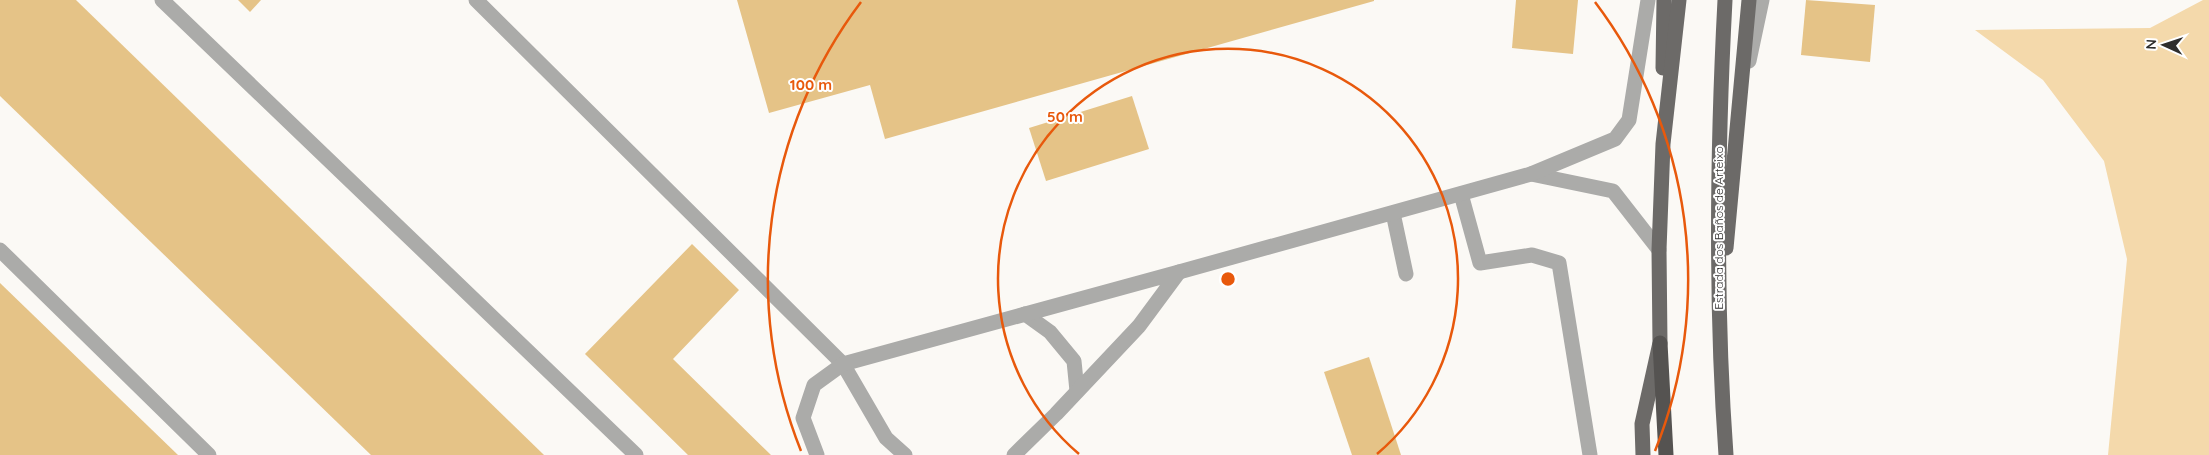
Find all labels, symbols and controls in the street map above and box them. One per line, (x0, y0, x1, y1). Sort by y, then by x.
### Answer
north arrow (2139, 20, 2189, 70)
text: N (2142, 39, 2160, 50)
text: 100 m (790, 75, 832, 94)
text: 50 m (1047, 107, 1083, 126)
street label: Estrada dos Baños de Arteixo (1711, 146, 1726, 310)
centre of rings (1219, 270, 1237, 288)

